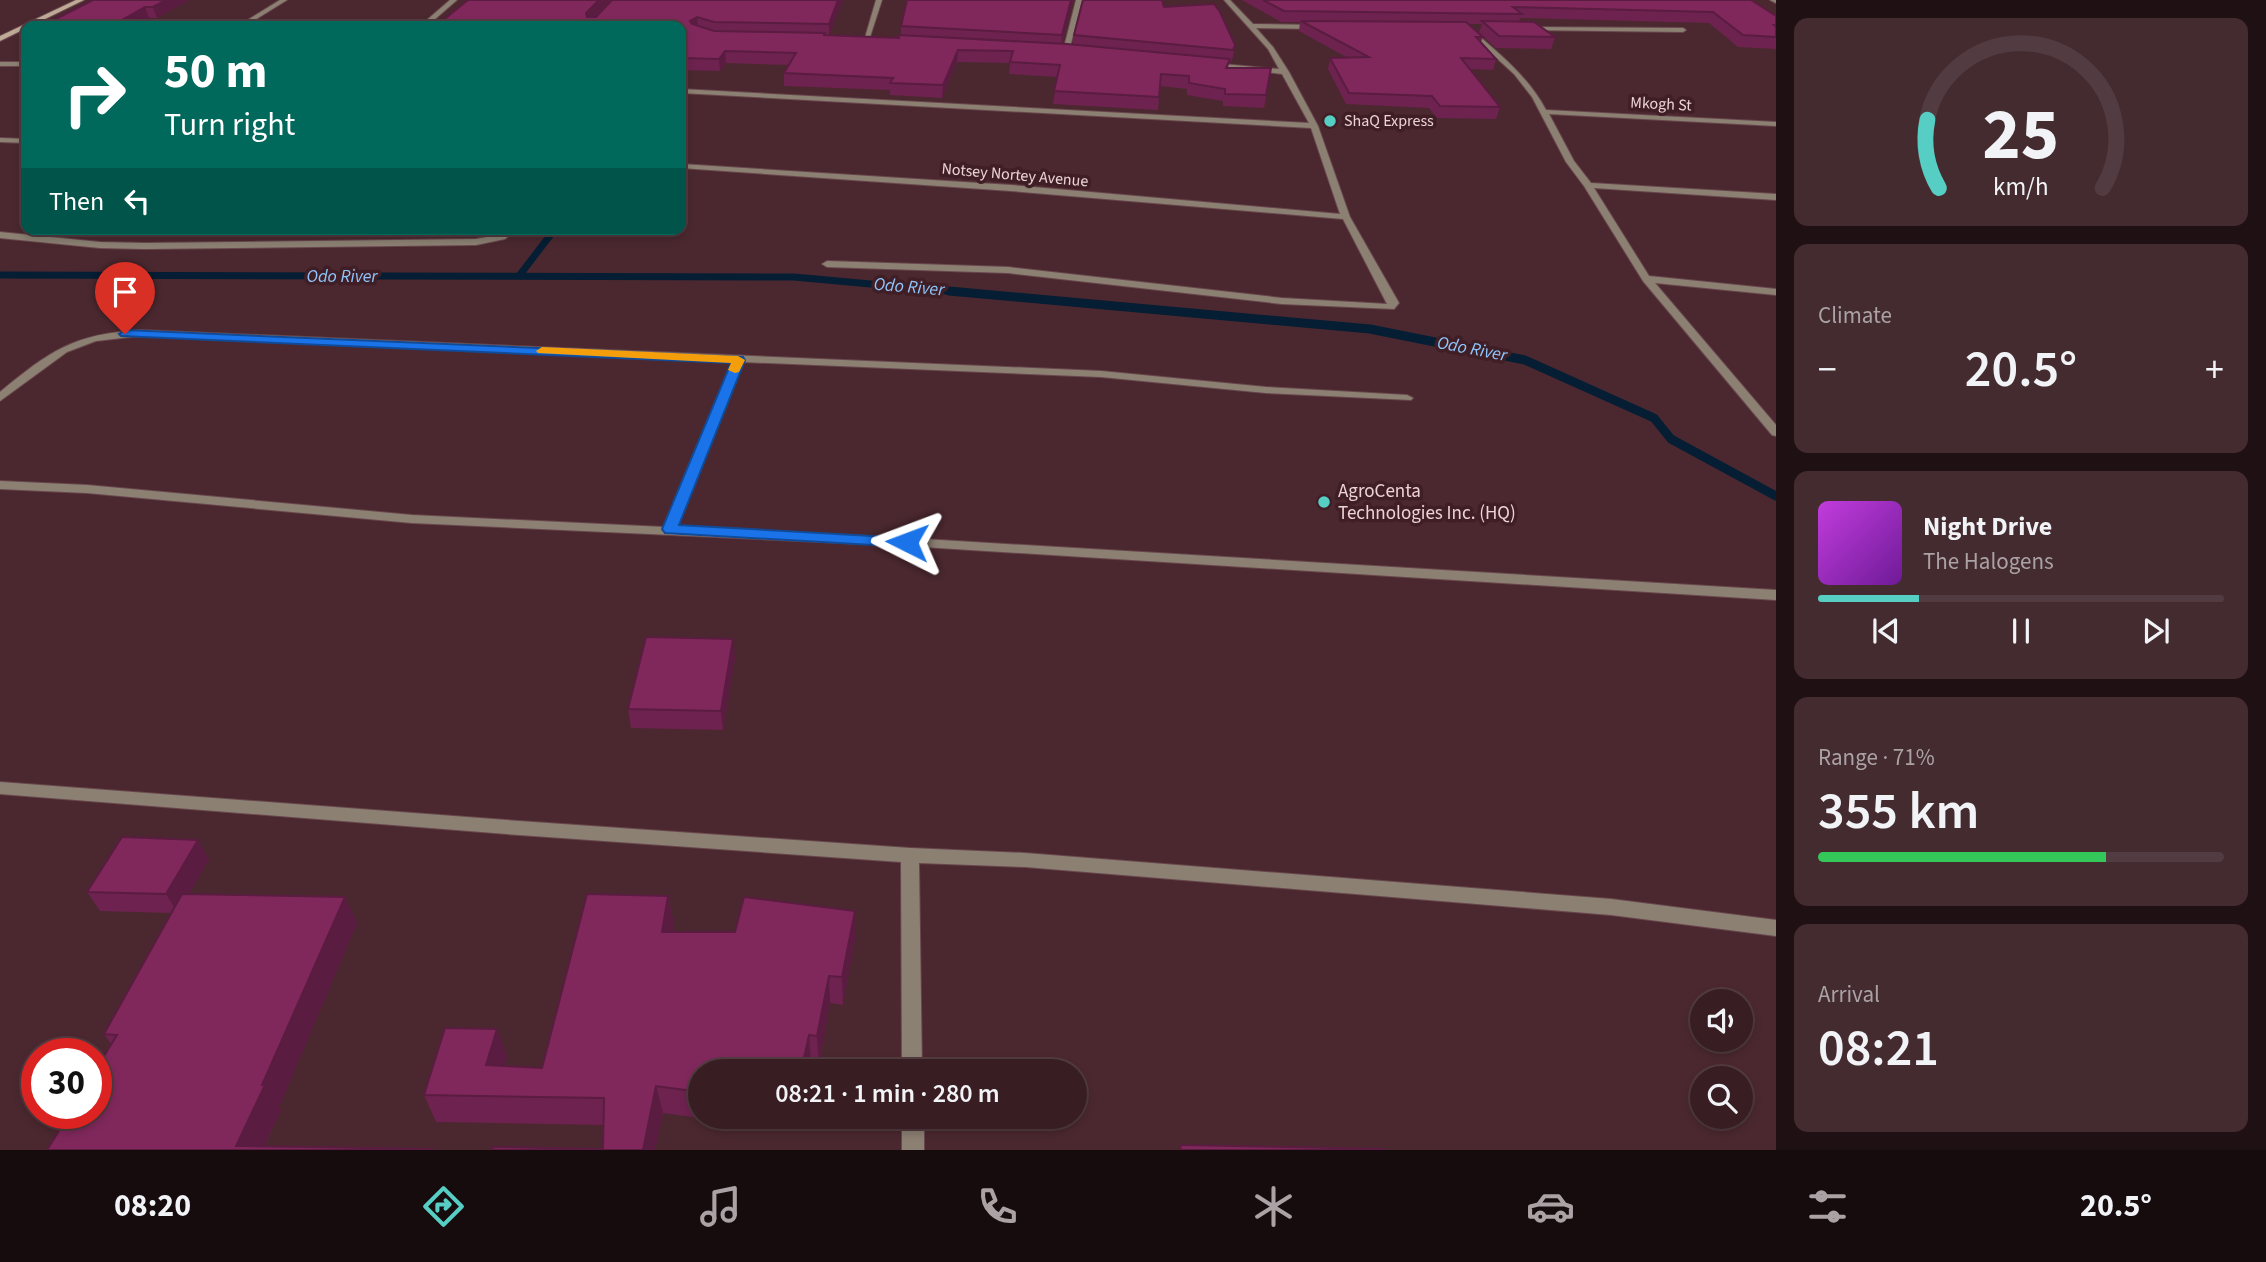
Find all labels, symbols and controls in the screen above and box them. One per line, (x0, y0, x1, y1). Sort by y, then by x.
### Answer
text: 50 m (164, 37, 268, 107)
icon: right (49, 49, 140, 140)
text: 25 (1983, 84, 2059, 188)
street label: Mkogh St (1630, 91, 1693, 117)
text: Turn right (164, 102, 295, 148)
place label: ShaQ Express (1344, 110, 1434, 132)
marker: ShaQ Express (1322, 113, 1338, 129)
street label: Notsey Nortey Avenue (941, 158, 1089, 192)
text: km/h (1993, 169, 2049, 205)
icon: left (118, 182, 156, 220)
text: Then (49, 183, 104, 220)
pin (95, 262, 155, 334)
water label: Odo River (307, 264, 378, 289)
water label: Odo River (873, 271, 946, 303)
icon: arrive (106, 273, 144, 311)
text: Climate (1818, 299, 1892, 332)
water label: Odo River (1435, 330, 1510, 368)
text: 20.5° (1965, 333, 2077, 407)
text: − (1818, 343, 1837, 397)
text: + (2205, 343, 2224, 397)
place label: AgroCenta Technologies Inc. (HQ) (1338, 478, 1516, 527)
marker: AgroCenta Technologies Inc. (HQ) (1316, 494, 1332, 510)
position arrow (870, 505, 944, 579)
text: Night Drive (1923, 508, 2052, 545)
text: The Halogens (1923, 545, 2054, 578)
icon: previous (1867, 612, 1905, 650)
icon: pause (2002, 612, 2040, 650)
icon: next (2137, 612, 2175, 650)
text: Range · 71% (1818, 741, 1935, 774)
text: 355 km (1818, 775, 1979, 849)
text: Arrival (1818, 978, 1880, 1011)
map controls (1690, 989, 1753, 1129)
button: sound (1690, 989, 1753, 1052)
text: 08:21 (1818, 1012, 1939, 1086)
speed limit sign: 30 (21, 1038, 112, 1129)
button: search (1690, 1066, 1753, 1129)
text: 08:21 · 1 min · 280 m (775, 1075, 1000, 1112)
icon: directions (419, 1182, 468, 1231)
icon: music (696, 1182, 745, 1231)
icon: phone (973, 1182, 1022, 1231)
icon: climate (1249, 1182, 1298, 1231)
icon: car (1526, 1182, 1575, 1231)
icon: filters (1803, 1182, 1852, 1231)
text: 08:20 (114, 1183, 191, 1229)
text: 20.5° (2080, 1183, 2152, 1229)

